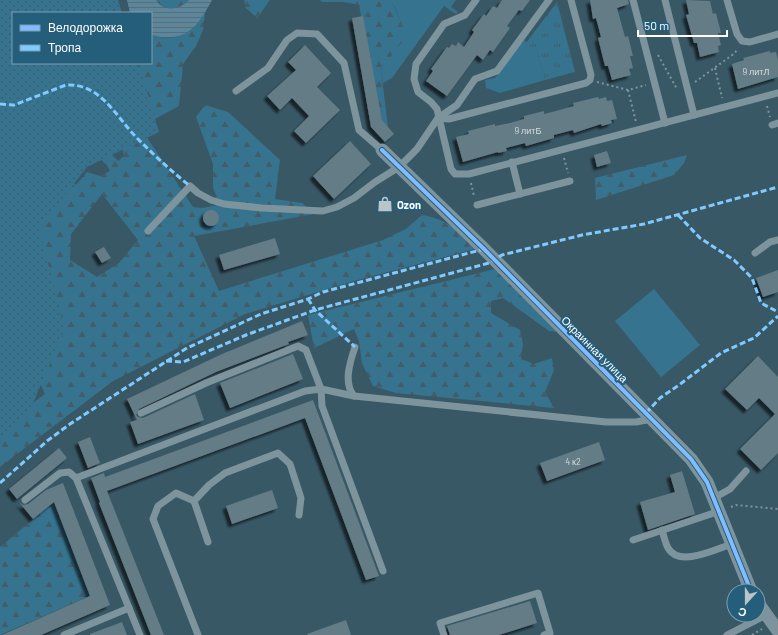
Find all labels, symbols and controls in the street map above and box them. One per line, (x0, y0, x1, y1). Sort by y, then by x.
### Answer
legend (12, 12, 152, 64)
scale bar (638, 12, 727, 38)
text: 50 m (644, 18, 669, 32)
text: Велодорожка (48, 20, 123, 35)
text: Тропа (48, 40, 82, 55)
house number: 9 литЛ (743, 66, 769, 77)
house number: 9 литБ (515, 125, 541, 136)
shop icon: Ozon (376, 195, 394, 213)
place label: Ozon (397, 198, 421, 211)
street label: Окраинная улица (559, 313, 631, 385)
house number: 4 к2 (565, 456, 581, 467)
north arrow (726, 583, 766, 623)
text: С (736, 605, 748, 620)

